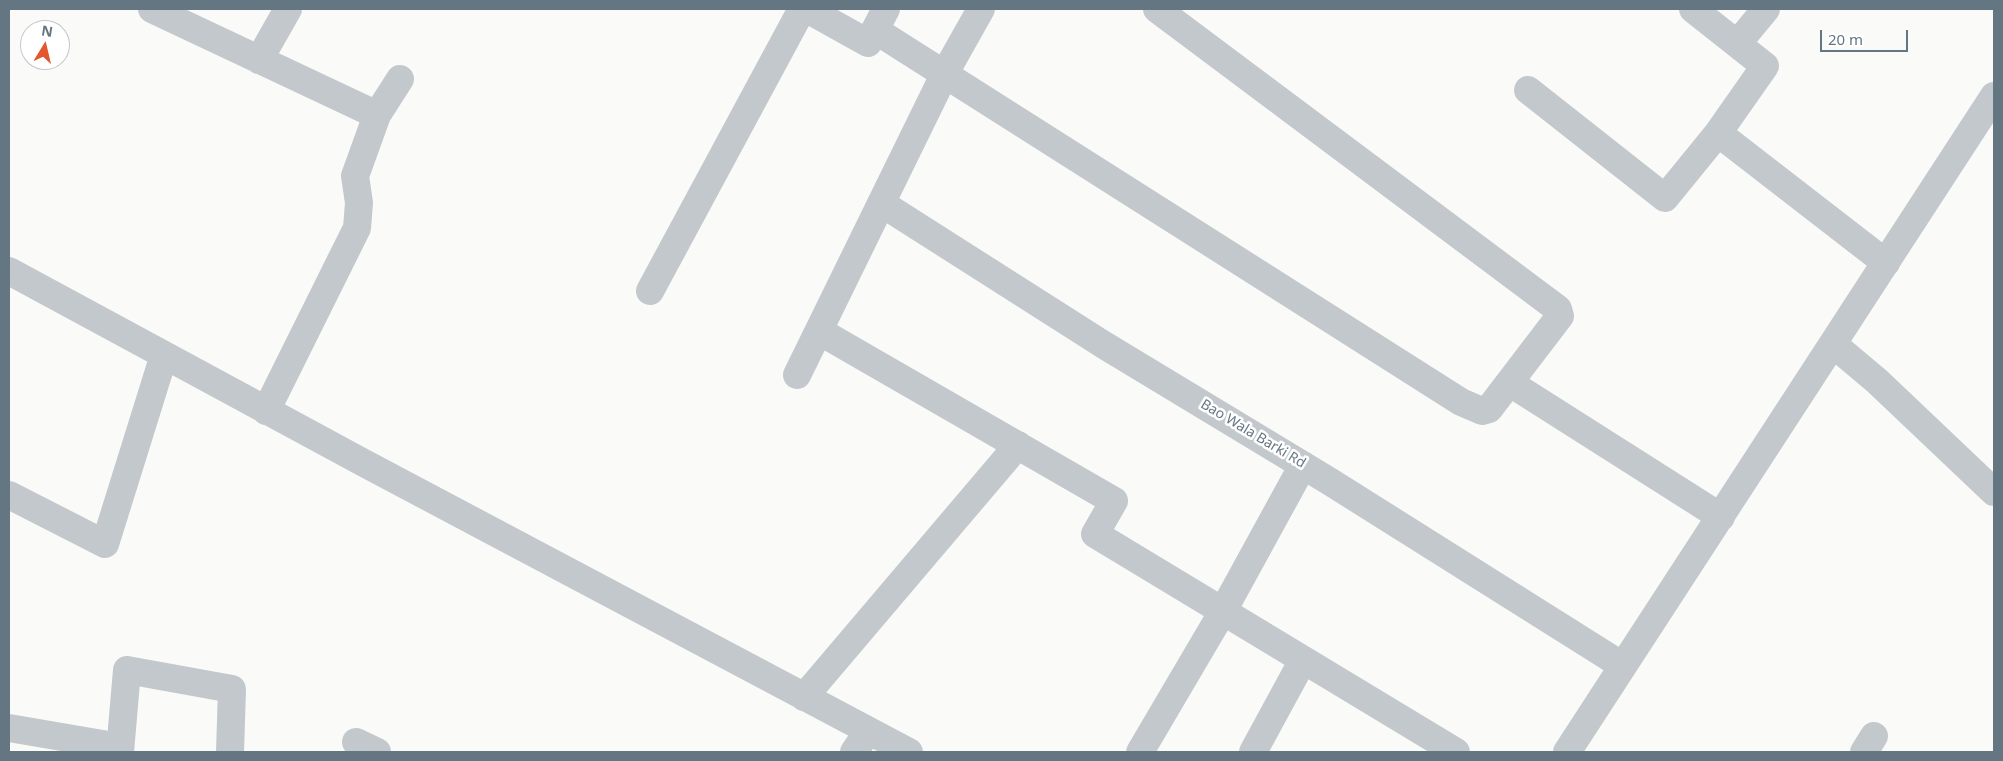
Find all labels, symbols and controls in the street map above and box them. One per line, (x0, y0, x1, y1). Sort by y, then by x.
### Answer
north arrow (20, 20, 70, 70)
text: N (40, 20, 54, 41)
scale bar (1823, 20, 1910, 52)
text: 20 m (1828, 29, 1863, 49)
street label: Bao Wala Barki Rd (1197, 396, 1309, 472)

